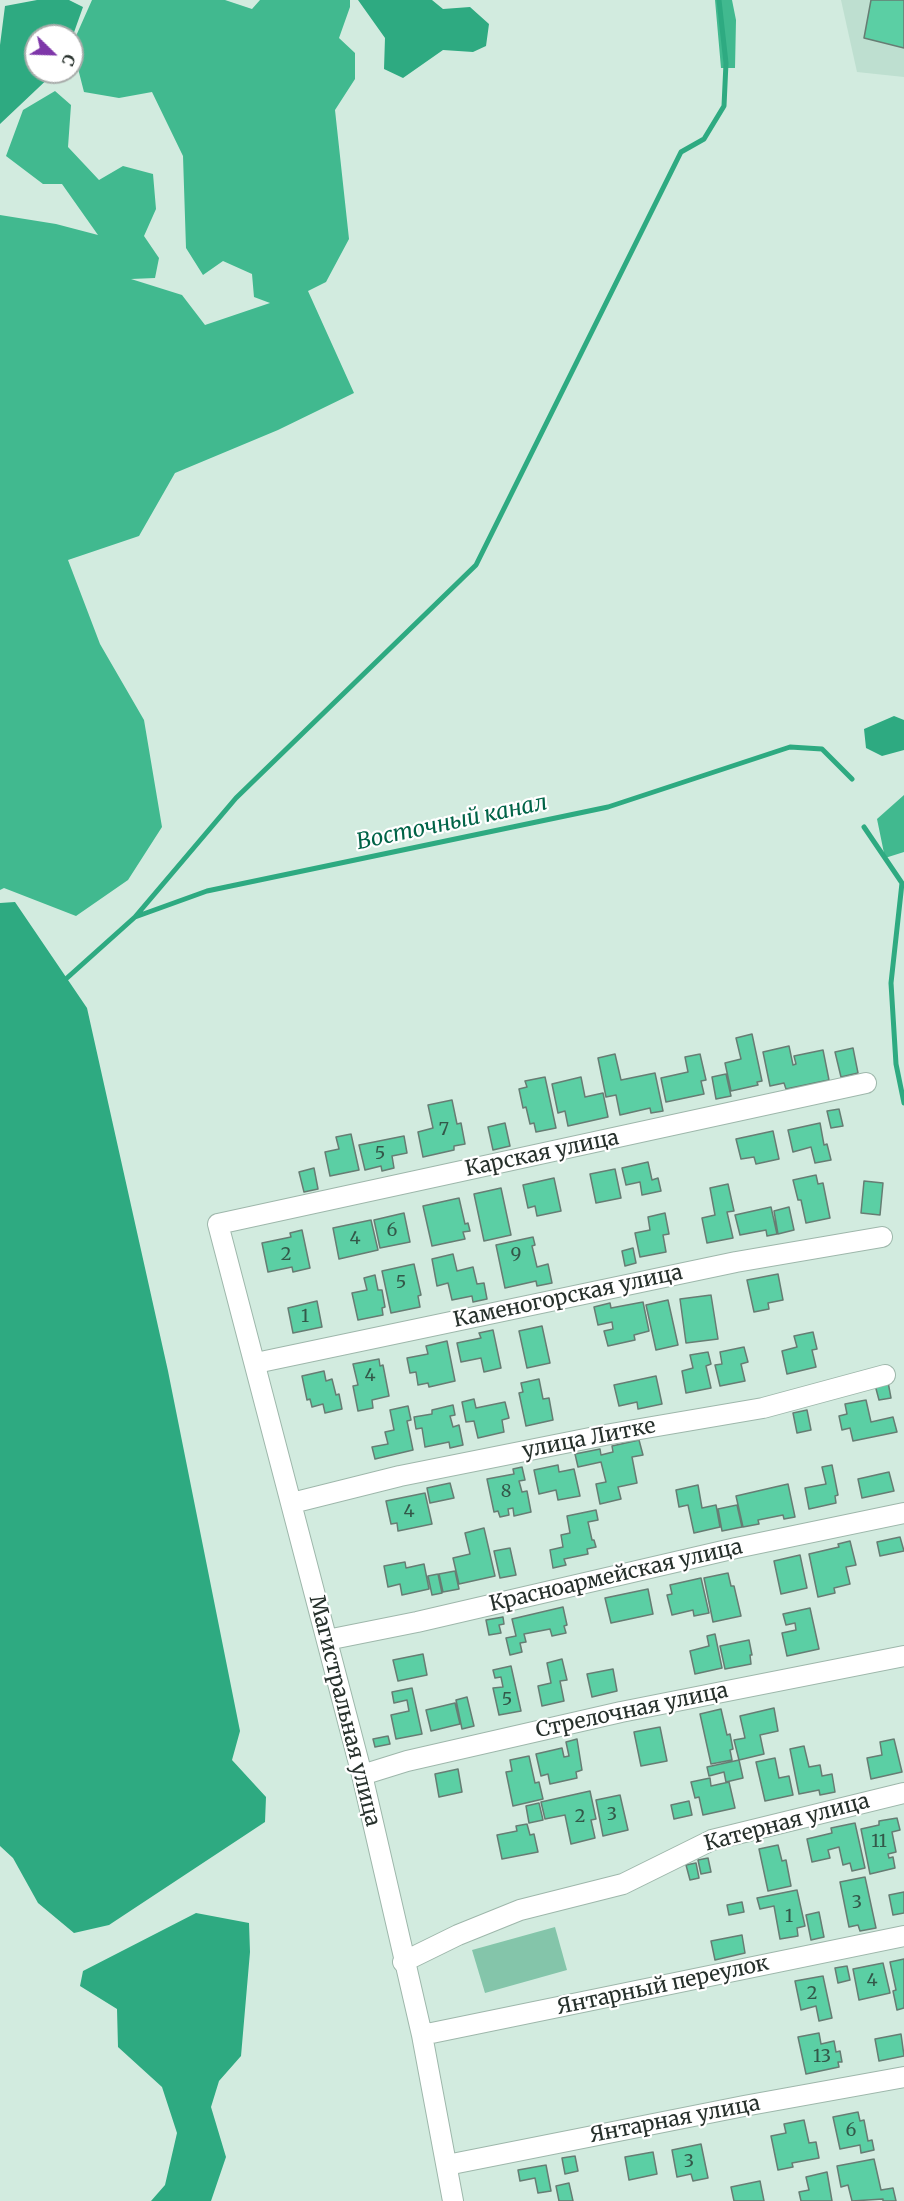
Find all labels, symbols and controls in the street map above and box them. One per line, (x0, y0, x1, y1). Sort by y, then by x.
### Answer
north arrow (24, 24, 84, 84)
text: С (57, 51, 80, 69)
water label: Восточный канал (354, 790, 550, 856)
house number: 7 (439, 1119, 449, 1141)
street label: Карская улица (463, 1125, 621, 1183)
house number: 5 (375, 1143, 385, 1165)
house number: 6 (387, 1220, 397, 1242)
house number: 4 (349, 1228, 361, 1250)
house number: 2 (281, 1244, 291, 1266)
house number: 9 (511, 1244, 521, 1266)
street label: Каменогорская улица (451, 1260, 685, 1334)
house number: 5 (396, 1272, 406, 1294)
house number: 1 (301, 1306, 309, 1328)
house number: 4 (364, 1365, 376, 1387)
street label: улица Литке (520, 1414, 658, 1464)
house number: 8 (501, 1481, 511, 1503)
house number: 4 (403, 1501, 415, 1523)
street label: Красноармейская улица (487, 1535, 745, 1617)
street label: Магистральная улица (303, 1593, 385, 1829)
street label: Стрелочная улица (534, 1678, 730, 1744)
house number: 5 (502, 1689, 512, 1711)
street label: Катерная улица (702, 1789, 872, 1857)
house number: 3 (607, 1804, 617, 1826)
house number: 2 (575, 1806, 585, 1828)
house number: 11 (871, 1831, 887, 1853)
house number: 3 (852, 1892, 862, 1914)
house number: 1 (785, 1906, 793, 1928)
street label: Янтарный переулок (555, 1951, 771, 2021)
house number: 4 (866, 1970, 878, 1992)
house number: 2 (807, 1983, 817, 2005)
house number: 13 (813, 2046, 831, 2068)
street label: Янтарная улица (588, 2091, 762, 2149)
house number: 6 (846, 2120, 856, 2142)
house number: 3 (684, 2151, 694, 2173)

